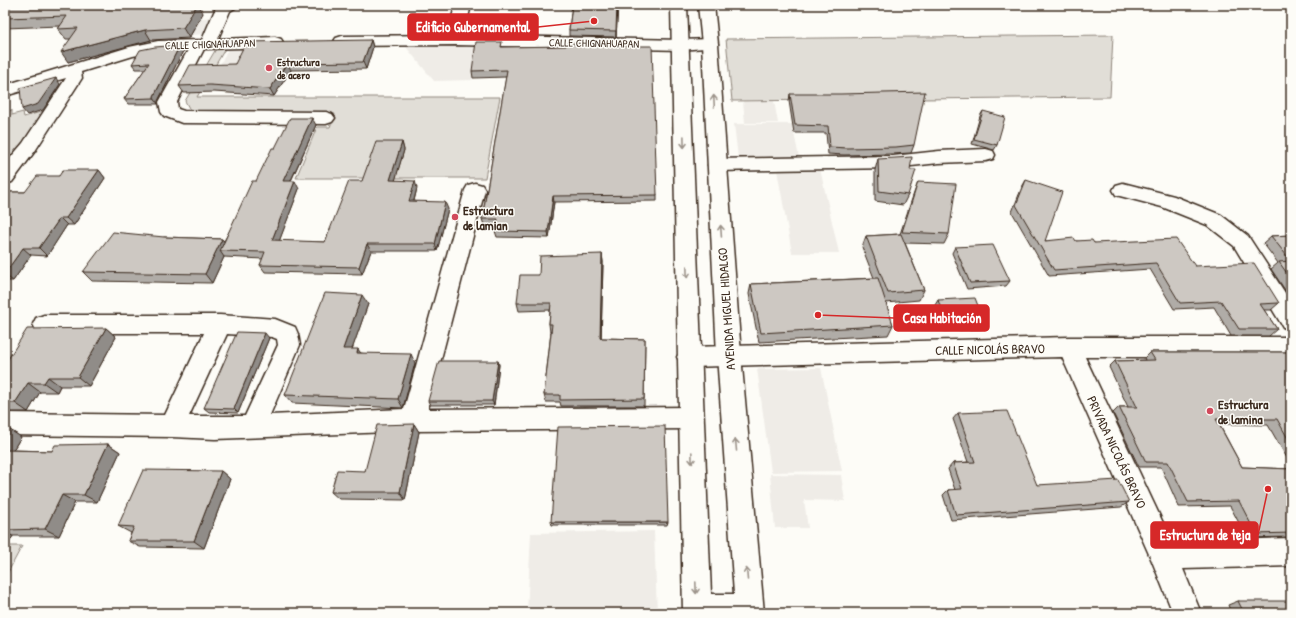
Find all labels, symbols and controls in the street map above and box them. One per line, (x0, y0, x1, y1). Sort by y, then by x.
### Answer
callout: Edificio Gubernamental (408, 14, 538, 40)
text: Edificio Gubernamental (416, 17, 530, 36)
street label: CALLE CHIGNAHUAPAN (165, 35, 256, 53)
street label: CALLE CHIGNAHUAPAN (549, 35, 639, 51)
place label: Estructura de acero (277, 55, 320, 82)
marker: Estructura de acero (264, 63, 274, 73)
one-way arrow (710, 95, 717, 108)
one-way arrow (680, 135, 687, 148)
place label: Estructura de lamian (463, 201, 514, 234)
marker: Estructura de lamian (450, 212, 460, 222)
one-way arrow (718, 225, 725, 238)
street label: AVENIDA MIGUEL HIDALGO (713, 247, 739, 371)
one-way arrow (683, 265, 691, 278)
callout: Casa Habitación (894, 305, 989, 331)
text: Casa Habitación (902, 308, 982, 327)
street label: CALLE NICOLÁS BRAVO (935, 339, 1045, 359)
street label: PRIVADA NICOLÁS BRAVO (1083, 393, 1151, 511)
place label: Estructura de lamina (1218, 395, 1269, 428)
marker: Estructura de lamina (1205, 406, 1215, 416)
one-way arrow (733, 439, 740, 452)
one-way arrow (689, 451, 696, 464)
callout: Estructura de teja (1151, 522, 1258, 548)
text: Estructura de teja (1160, 525, 1251, 545)
one-way arrow (744, 568, 751, 581)
one-way arrow (692, 581, 700, 594)

